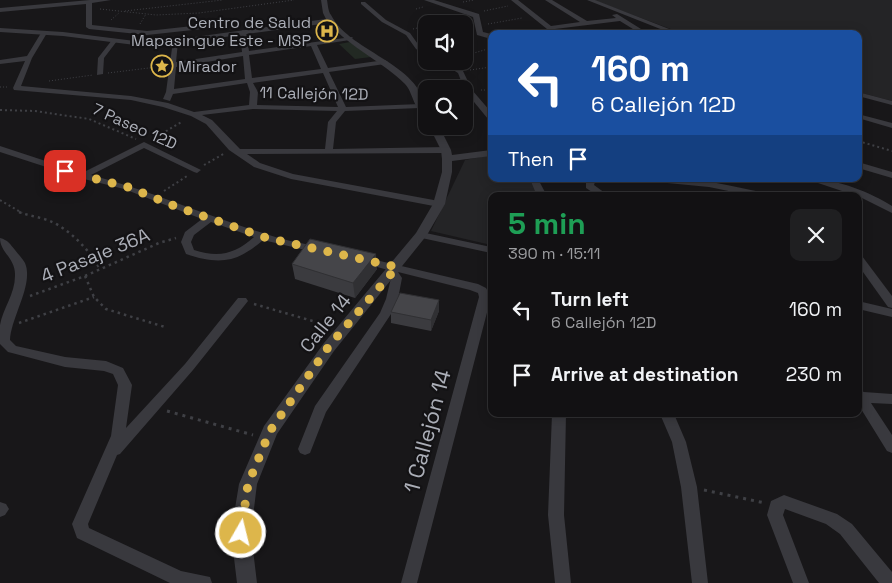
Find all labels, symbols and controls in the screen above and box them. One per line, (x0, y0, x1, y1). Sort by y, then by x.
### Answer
place label: Centro de Salud Mapasingue Este - MSP (131, 12, 311, 51)
map controls (418, 15, 473, 135)
button: sound (418, 15, 473, 70)
hospital icon: Centro de Salud Mapasingue Este - MSP (315, 19, 339, 43)
text: 160 m (591, 47, 690, 91)
icon: left (508, 50, 573, 115)
place icon: Mirador (150, 54, 174, 78)
place label: Mirador (178, 56, 237, 77)
button: search (418, 80, 473, 135)
street label: 11 Callejón 12D (259, 82, 369, 105)
text: 6 Callejón 12D (591, 90, 736, 118)
street label: 7 Paseo 12D (89, 98, 180, 154)
icon: arrive (564, 145, 592, 173)
text: Then (508, 147, 554, 172)
pin (44, 150, 86, 192)
icon: arrive (51, 157, 79, 185)
text: 5 min (508, 204, 586, 243)
button: close (790, 209, 842, 261)
street label: 4 Pasaje 36A (37, 222, 153, 289)
text: 390 m · 15:11 (508, 243, 601, 264)
text: Turn left (551, 287, 629, 312)
street label: Calle 14 (294, 289, 357, 358)
icon: left (508, 296, 536, 324)
text: 160 m (789, 297, 842, 322)
text: 6 Callejón 12D (551, 312, 656, 333)
icon: arrive (508, 361, 536, 389)
text: Arrive at destination (551, 362, 739, 387)
text: 230 m (786, 362, 842, 387)
street label: 1 Callejón 14 (397, 366, 457, 496)
position arrow (214, 506, 266, 558)

